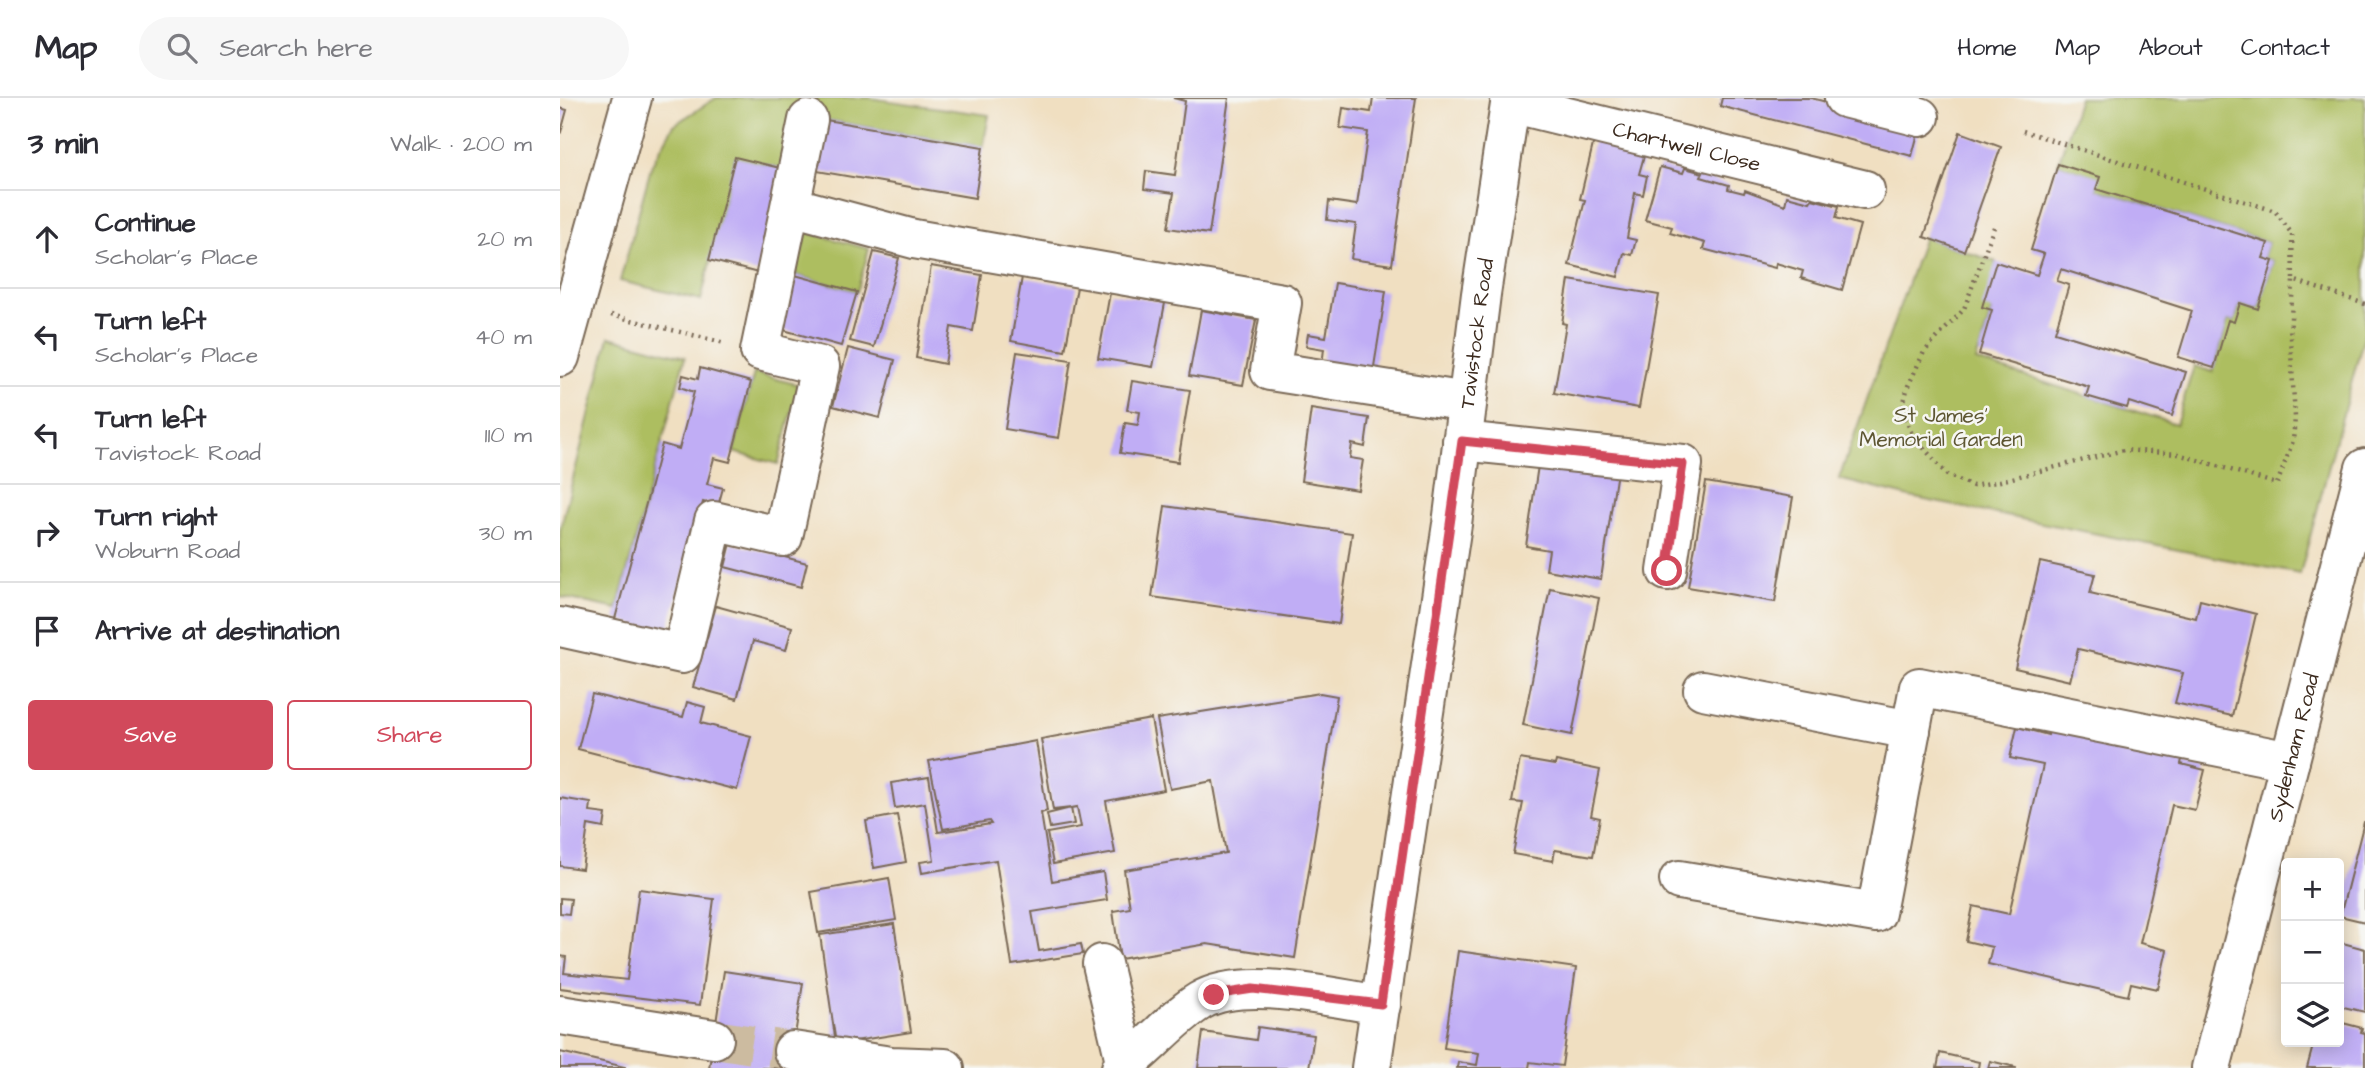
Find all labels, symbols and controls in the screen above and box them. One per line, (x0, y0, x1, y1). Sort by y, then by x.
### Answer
search box (139, 17, 629, 80)
text: Map (35, 25, 97, 71)
icon: search (163, 29, 201, 67)
text: Search here (219, 30, 373, 66)
text: Home (1957, 31, 2017, 65)
text: Map (2055, 31, 2100, 65)
text: About (2138, 31, 2203, 65)
text: Contact (2241, 31, 2330, 65)
street label: Chartwell Close (1610, 114, 1764, 178)
text: 3 min (28, 123, 98, 165)
text: Walk · 200 m (390, 128, 532, 160)
text: Continue (95, 205, 196, 241)
icon: ahead (28, 220, 66, 258)
text: 20 m (477, 223, 532, 255)
text: Scholar's Place (95, 241, 258, 273)
street label: Tavistock Road (1452, 256, 1501, 411)
text: Turn left (95, 303, 206, 339)
icon: left (28, 318, 66, 356)
text: 40 m (475, 321, 532, 353)
text: Scholar's Place (95, 339, 258, 371)
text: Turn left (95, 401, 206, 437)
park label: St James' Memorial Garden (1859, 401, 2023, 454)
icon: left (28, 416, 66, 454)
text: 110 m (484, 419, 532, 451)
text: Tavistock Road (95, 437, 261, 469)
text: Turn right (95, 499, 217, 535)
icon: right (28, 514, 66, 552)
text: 30 m (479, 517, 532, 549)
text: Woburn Road (95, 535, 240, 567)
route start (1651, 555, 1682, 586)
icon: arrive (28, 612, 66, 650)
text: Arrive at destination (95, 613, 340, 649)
street label: Sydenham Road (2260, 670, 2326, 825)
button: Save (28, 700, 273, 770)
button: Share (287, 700, 532, 770)
map controls (2281, 858, 2344, 1047)
button: + (2281, 858, 2344, 921)
button: − (2281, 921, 2344, 984)
route end (1198, 979, 1229, 1010)
button: layers (2281, 984, 2344, 1047)

